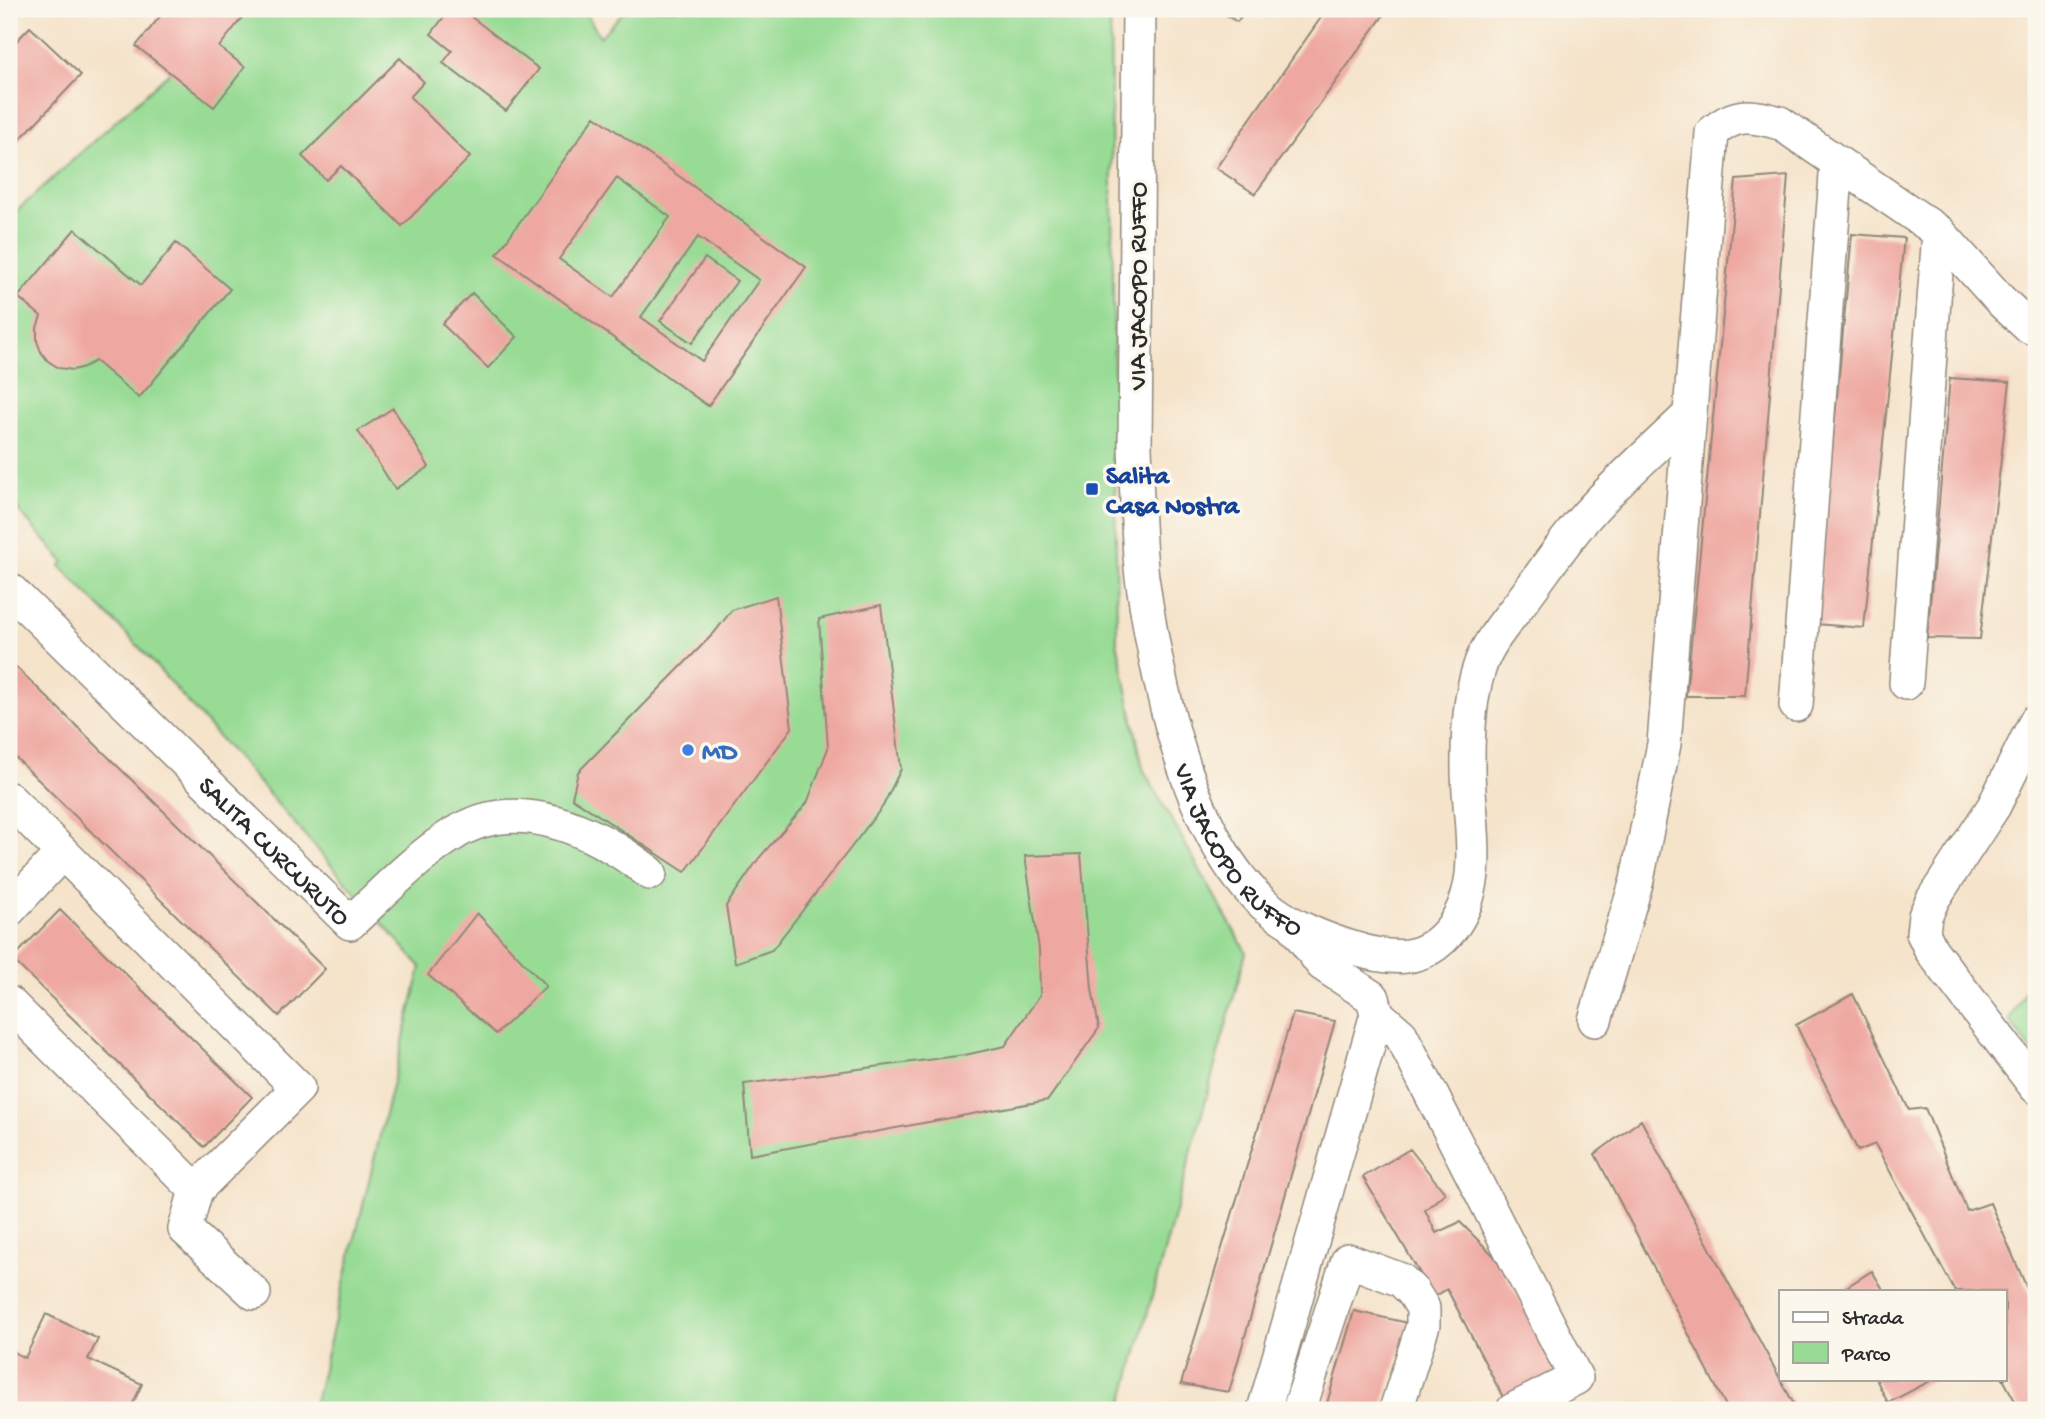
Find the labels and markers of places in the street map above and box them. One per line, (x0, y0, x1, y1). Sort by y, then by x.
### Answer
place label: Salita Casa Nostra (1106, 463, 1241, 524)
marker: Salita Casa Nostra (1084, 481, 1100, 497)
place label: MD (702, 739, 738, 770)
marker: MD (680, 742, 696, 758)

